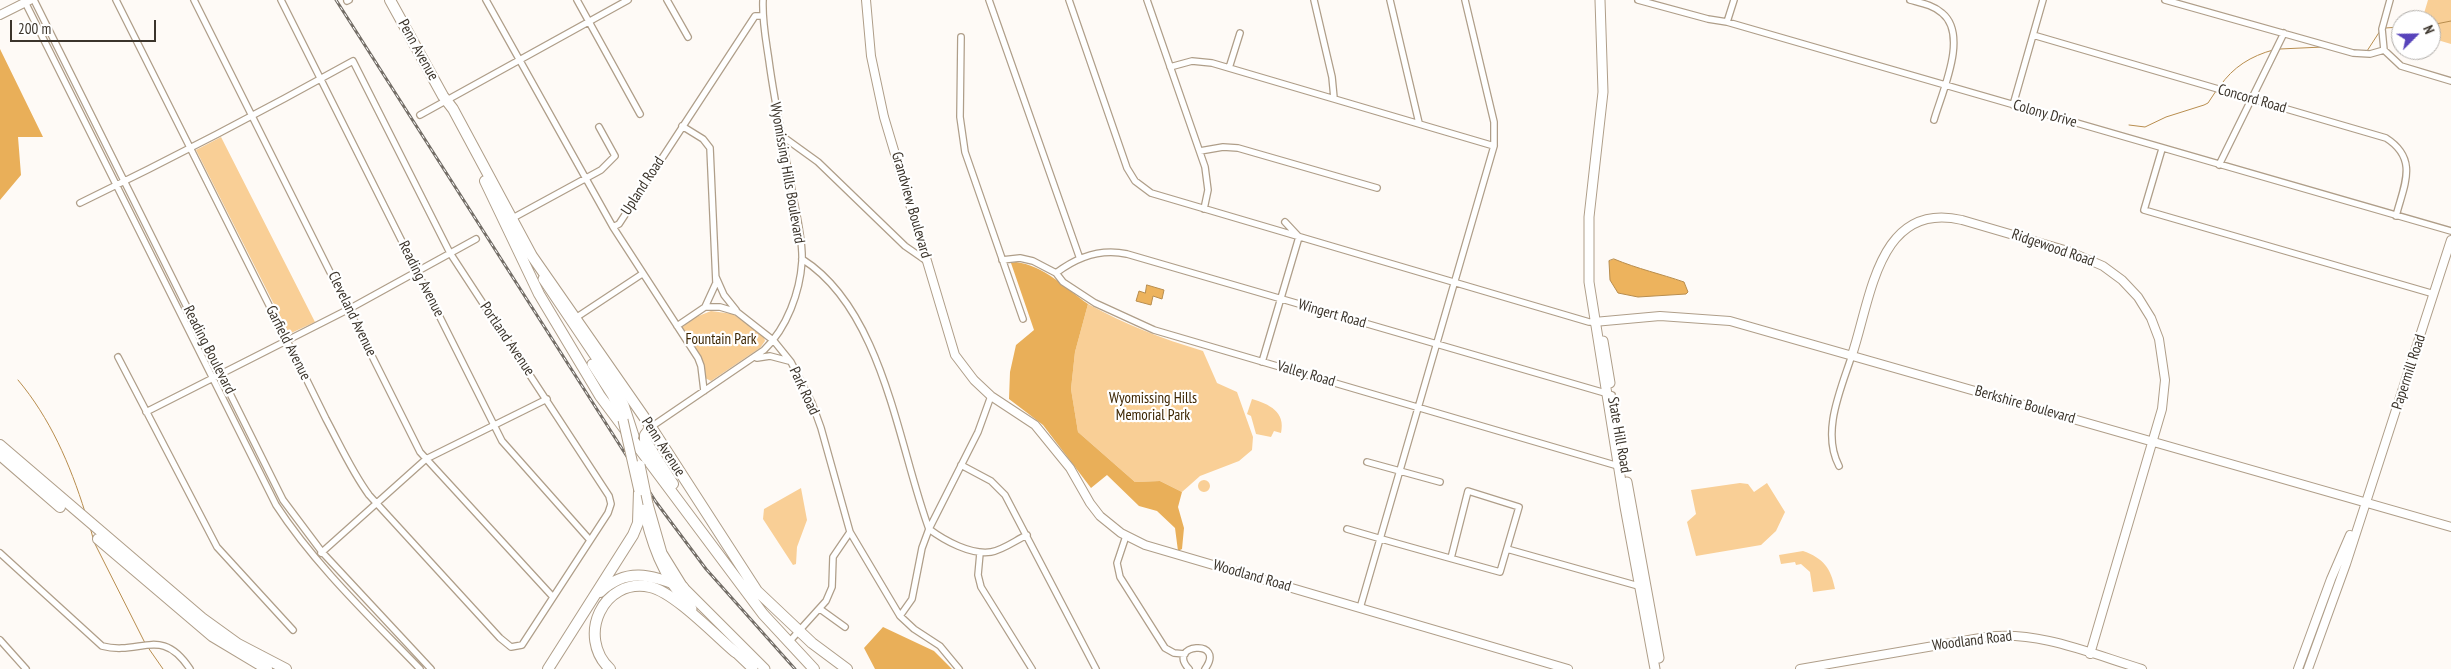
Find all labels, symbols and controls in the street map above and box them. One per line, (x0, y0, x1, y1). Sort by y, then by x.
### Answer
scale bar (12, 10, 159, 42)
north arrow (2391, 10, 2441, 60)
street label: Penn Avenue (394, 16, 442, 84)
text: 200 m (18, 19, 51, 38)
text: N (2419, 23, 2439, 37)
street label: Concord Road (2216, 81, 2288, 117)
street label: Colony Drive (2011, 96, 2079, 132)
street label: Wyomissing Hills Boulevard (766, 101, 808, 245)
street label: Grandview Boulevard (887, 150, 935, 260)
street label: Upland Road (618, 154, 668, 218)
street label: Ridgewood Road (2009, 225, 2097, 271)
street label: Reading Avenue (394, 238, 448, 320)
street label: Cleveland Avenue (324, 269, 380, 359)
street label: Wingert Road (1296, 296, 1368, 332)
street label: Portland Avenue (476, 299, 538, 379)
street label: Reading Boulevard (179, 303, 239, 397)
street label: Garfield Avenue (262, 303, 314, 383)
park label: Fountain Park (685, 331, 757, 349)
street label: Papermill Road (2388, 332, 2430, 412)
street label: Valley Road (1275, 357, 1337, 391)
street label: Park Road (785, 364, 823, 418)
street label: Berkshire Boulevard (1973, 382, 2077, 428)
park label: Wyomissing Hills Memorial Park (1109, 390, 1197, 425)
street label: State Hill Road (1603, 396, 1635, 474)
street label: Penn Avenue (637, 414, 689, 480)
street label: Woodland Road (1211, 556, 1293, 596)
street label: Woodland Road (1931, 627, 2013, 655)

